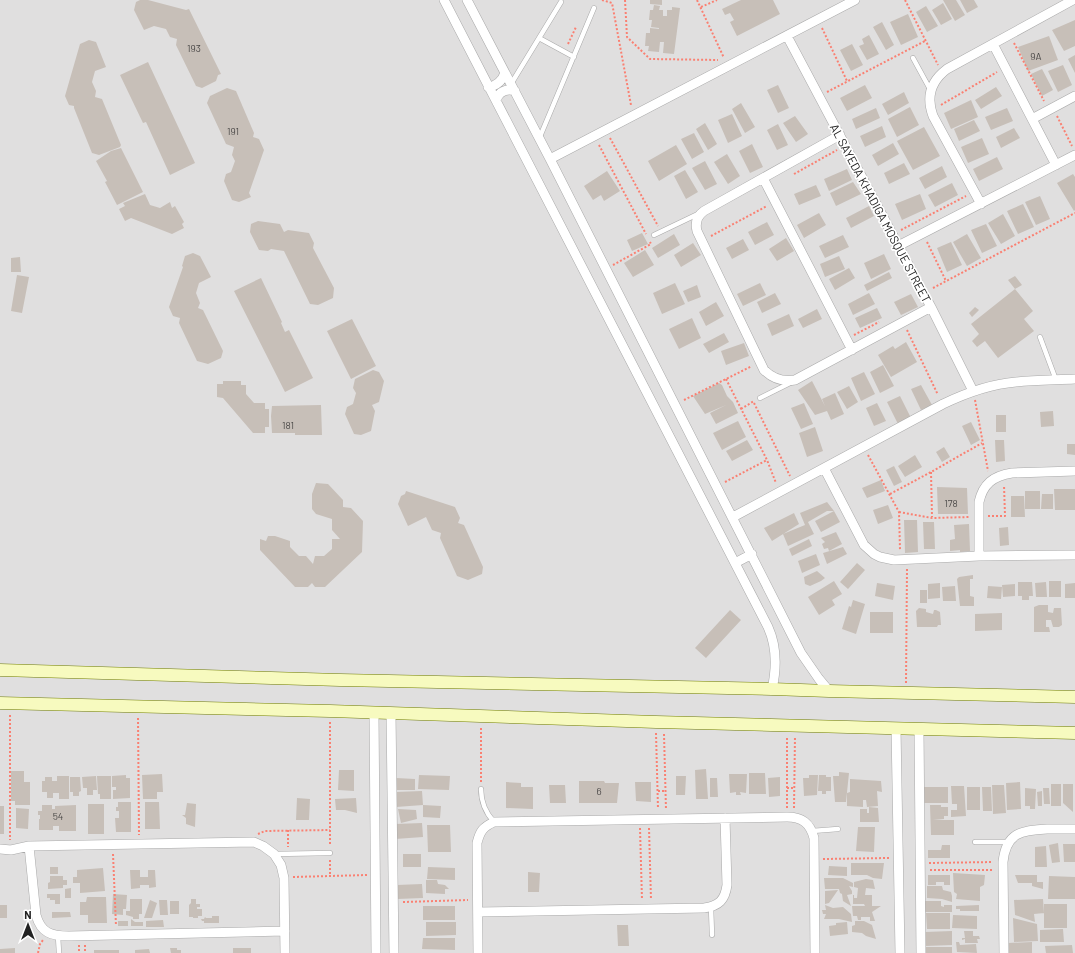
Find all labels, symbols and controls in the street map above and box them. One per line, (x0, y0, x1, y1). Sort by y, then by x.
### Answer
house number: 193 (187, 42, 201, 54)
house number: 9A (1030, 50, 1042, 62)
street label: AL SAYEDA KHADIGA MOSQUE STREET (828, 121, 934, 305)
house number: 191 (227, 125, 239, 137)
house number: 181 (282, 419, 294, 431)
house number: 178 (944, 497, 958, 509)
house number: 6 (596, 785, 602, 797)
house number: 54 (53, 810, 63, 822)
north arrow (8, 905, 48, 945)
text: N (24, 908, 32, 921)

